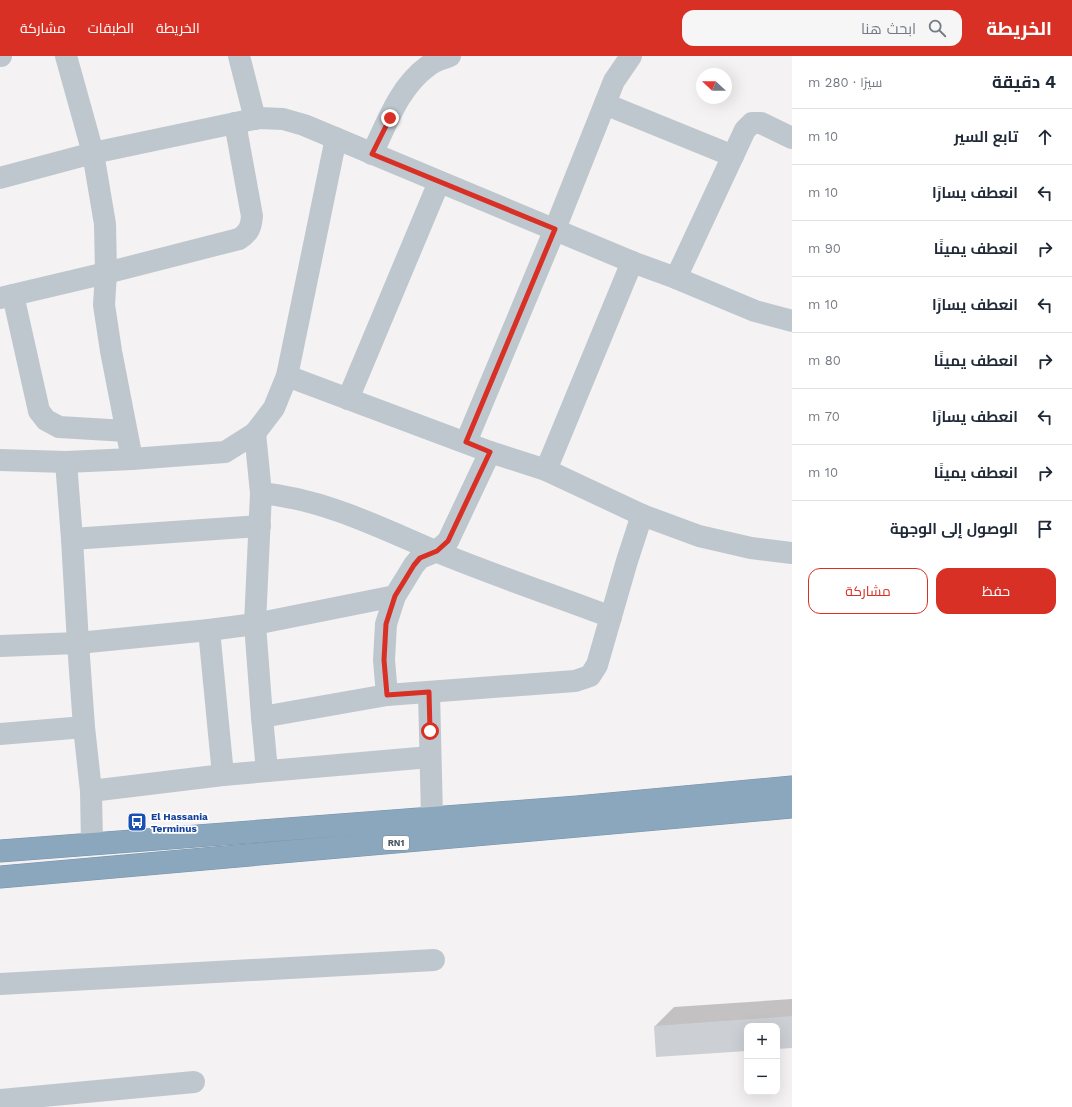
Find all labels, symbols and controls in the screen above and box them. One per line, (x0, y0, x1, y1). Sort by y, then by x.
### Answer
search box (682, 10, 962, 46)
icon: search (926, 17, 948, 39)
text: الخريطة (986, 17, 1052, 40)
text: مشاركة (20, 20, 66, 36)
text: الطبقات (88, 20, 134, 36)
text: الخريطة (156, 20, 200, 36)
text: ابحث هنا (861, 20, 916, 38)
north arrow (696, 68, 732, 104)
text: 4 دقيقة (992, 72, 1056, 92)
text: سيرًا · 280 m (808, 75, 882, 90)
route end (381, 109, 399, 127)
icon: ahead (1034, 126, 1056, 148)
text: تابع السير (954, 128, 1018, 146)
text: 10 m (808, 129, 838, 144)
icon: left (1034, 182, 1056, 204)
text: انعطف يسارًا (932, 184, 1018, 202)
text: 10 m (808, 185, 838, 200)
icon: right (1034, 238, 1056, 260)
text: انعطف يمينًا (934, 240, 1018, 258)
text: 90 m (808, 241, 841, 256)
icon: left (1034, 294, 1056, 316)
text: انعطف يسارًا (932, 296, 1018, 314)
text: 10 m (808, 297, 838, 312)
icon: right (1034, 350, 1056, 372)
text: انعطف يمينًا (934, 352, 1018, 370)
text: 80 m (808, 353, 841, 368)
icon: left (1034, 406, 1056, 428)
text: انعطف يسارًا (932, 408, 1018, 426)
text: 70 m (808, 409, 840, 424)
icon: right (1034, 462, 1056, 484)
text: انعطف يمينًا (934, 464, 1018, 482)
text: 10 m (808, 465, 838, 480)
icon: arrive (1034, 518, 1056, 540)
text: الوصول إلى الوجهة (890, 520, 1018, 538)
button: مشاركة (808, 568, 928, 614)
button: حفظ (936, 568, 1056, 614)
route start (421, 722, 439, 740)
bus stop icon: El Hassania Terminus (126, 811, 148, 833)
place label: El Hassania Terminus (151, 811, 208, 834)
road number: RN1 (383, 836, 409, 850)
map controls (744, 1023, 780, 1095)
button: + (744, 1023, 780, 1059)
button: − (744, 1059, 780, 1095)

